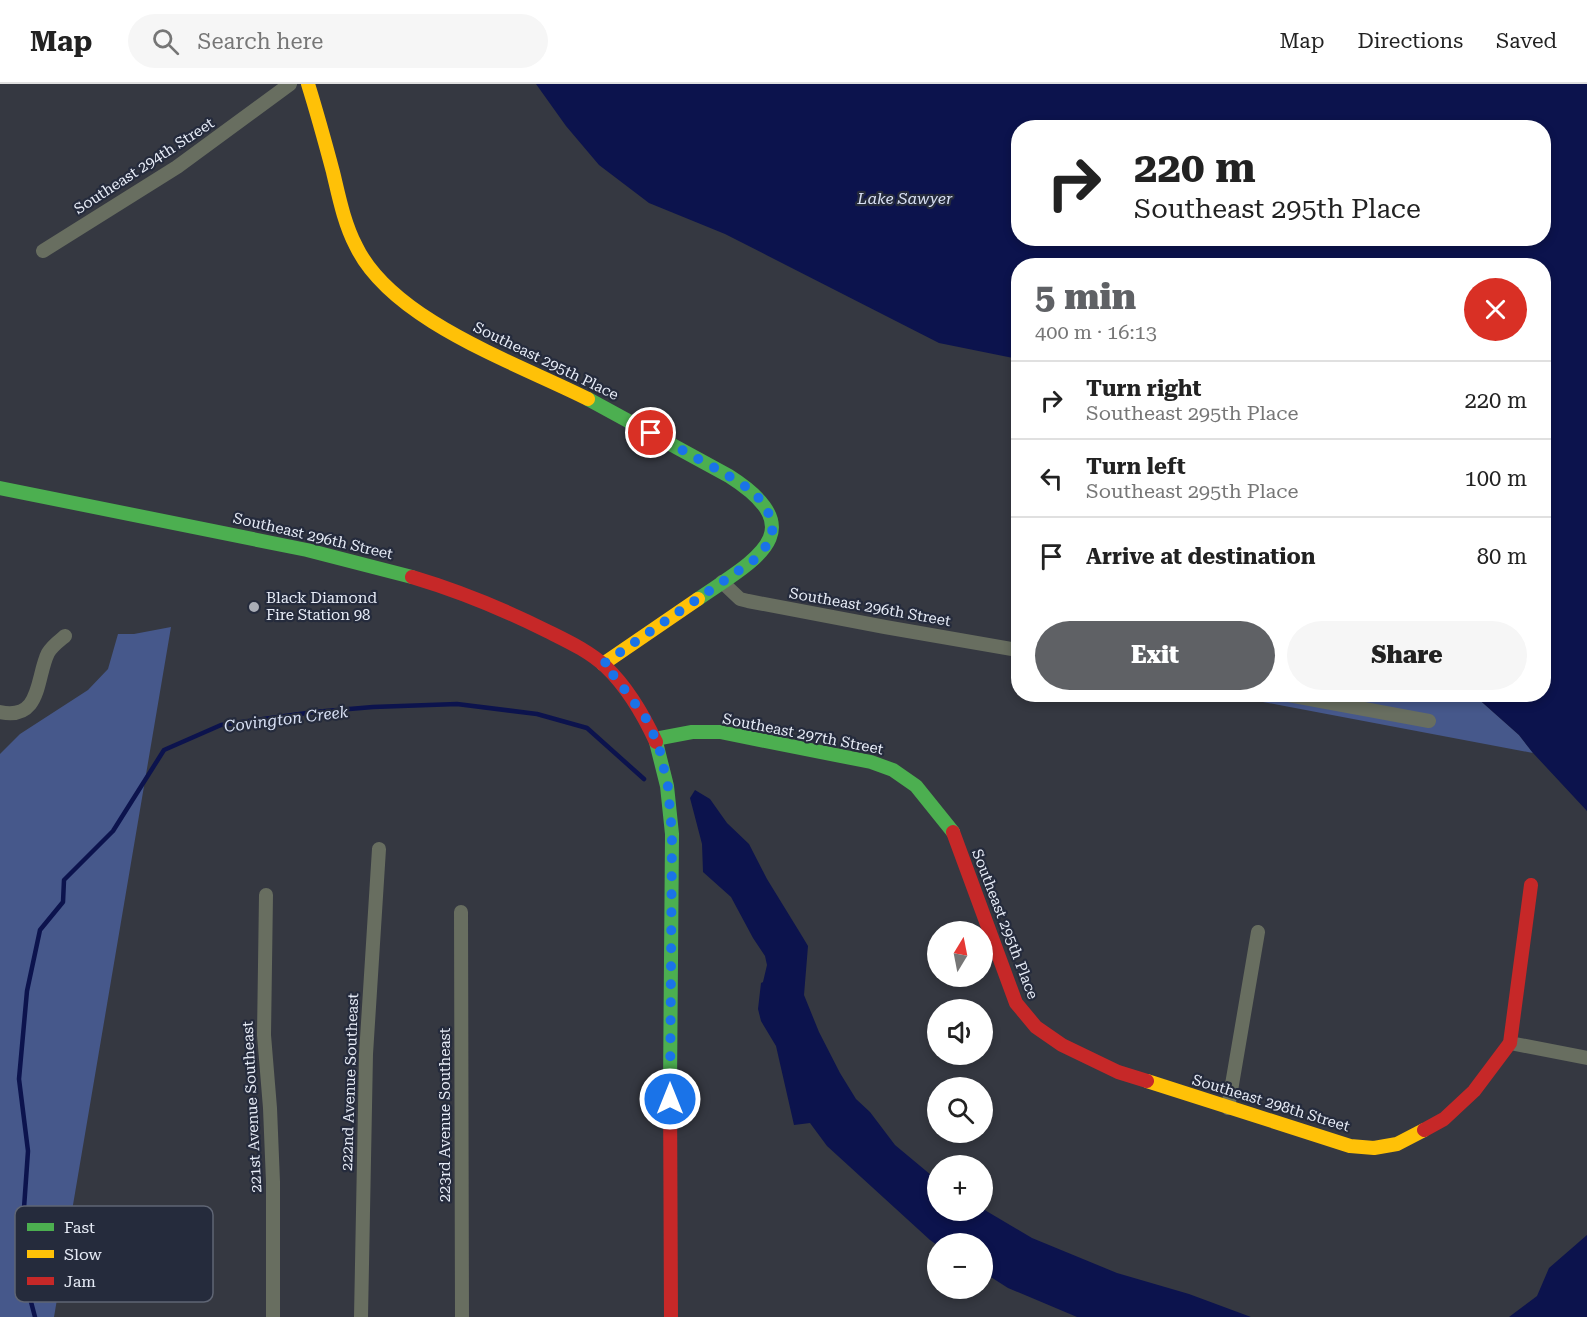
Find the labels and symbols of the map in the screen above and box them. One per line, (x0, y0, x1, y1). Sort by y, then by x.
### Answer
street label: Southeast 294th Street (71, 114, 218, 218)
water label: Lake Sawyer (856, 189, 953, 208)
street label: Southeast 295th Place (470, 318, 622, 404)
pin (625, 407, 676, 458)
street label: Southeast 296th Street (231, 509, 395, 563)
street label: Southeast 296th Street (788, 584, 952, 630)
place label: Black Diamond Fire Station 98 (266, 589, 377, 624)
marker: Black Diamond Fire Station 98 (247, 600, 261, 614)
water label: Covington Creek (223, 702, 349, 736)
street label: Southeast 297th Street (721, 710, 885, 759)
street label: Southeast 295th Place (968, 846, 1042, 1002)
north arrow (927, 921, 993, 987)
street label: 222nd Avenue Southeast (338, 992, 362, 1171)
street label: 221st Avenue Southeast (238, 1020, 265, 1193)
street label: 223rd Avenue Southeast (436, 1027, 454, 1202)
position arrow (638, 1067, 702, 1131)
street label: Southeast 298th Street (1190, 1070, 1352, 1136)
legend (15, 1206, 213, 1302)
text: Fast (64, 1218, 95, 1237)
text: Slow (64, 1245, 102, 1264)
text: Jam (64, 1272, 96, 1291)

